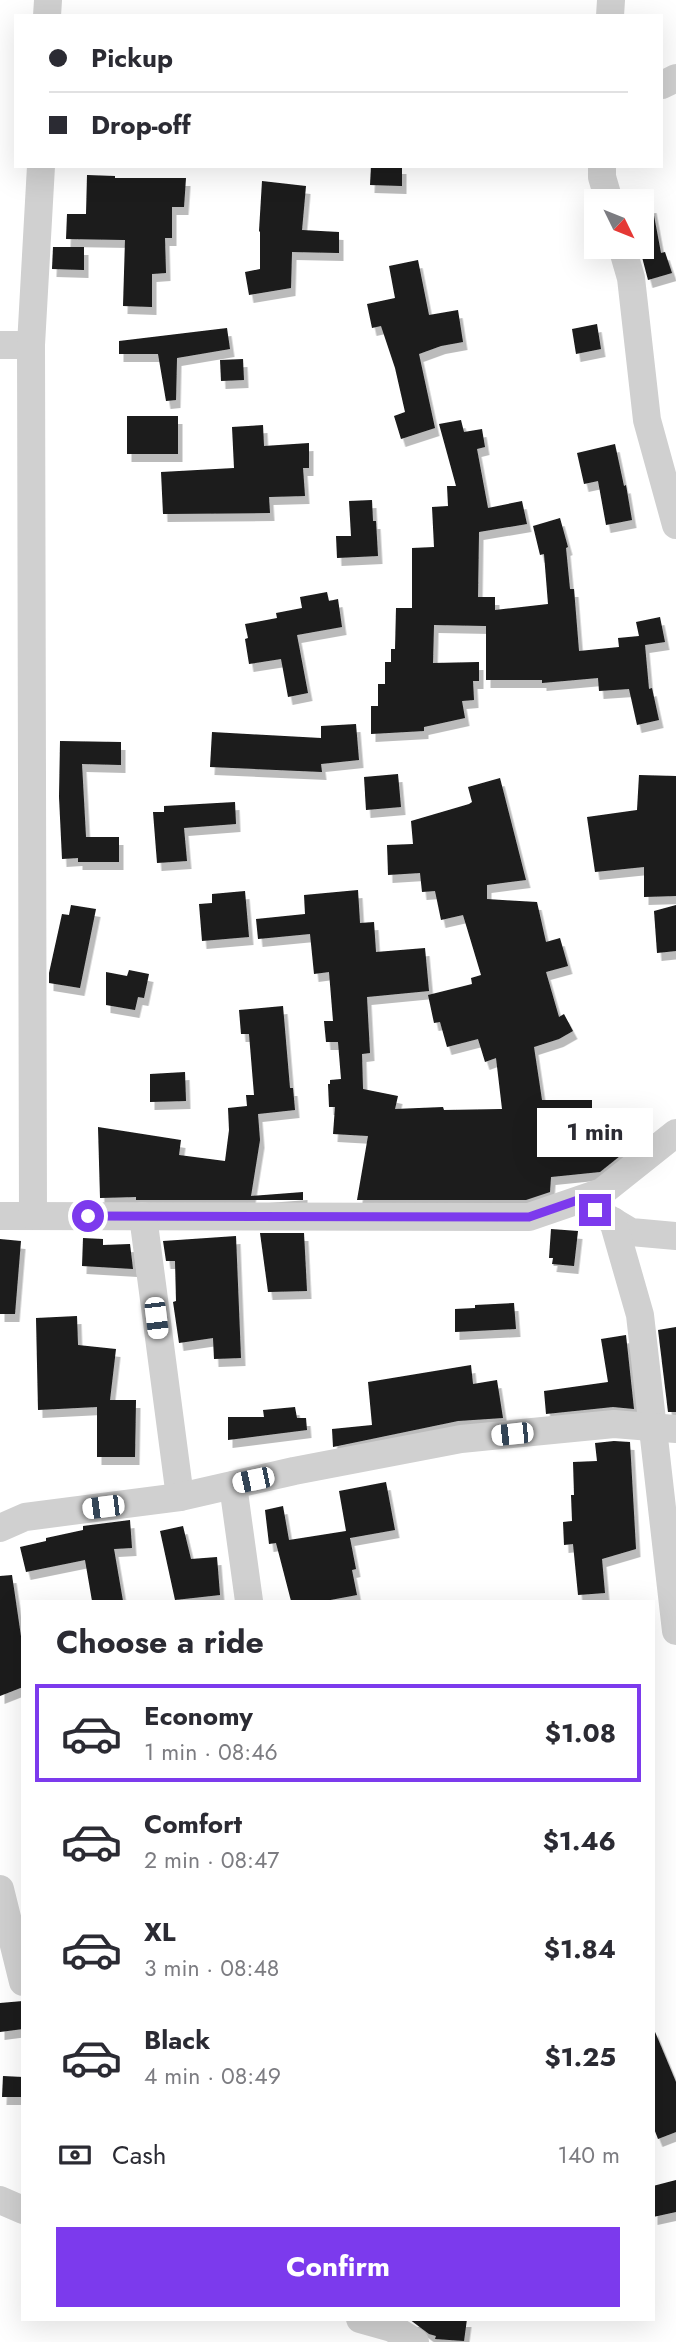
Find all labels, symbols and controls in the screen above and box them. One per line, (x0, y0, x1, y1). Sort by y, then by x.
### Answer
text: Pickup (91, 39, 173, 77)
text: Drop-off (91, 106, 191, 144)
north arrow (584, 189, 654, 259)
map controls (584, 189, 654, 259)
callout: 1 min (537, 1108, 653, 1158)
text: 1 min (566, 1115, 624, 1149)
route end (579, 1194, 611, 1226)
route start (72, 1200, 104, 1232)
car (144, 1296, 169, 1340)
car (491, 1421, 534, 1447)
car (231, 1465, 276, 1495)
car (81, 1494, 126, 1520)
text: Choose a ride (56, 1619, 264, 1665)
text: Economy (144, 1697, 253, 1735)
icon: car (60, 1702, 123, 1765)
text: $1.08 (545, 1714, 616, 1752)
text: 1 min · 08:46 (144, 1735, 278, 1769)
text: Comfort (144, 1805, 242, 1843)
icon: car (60, 1810, 123, 1873)
text: $1.46 (543, 1822, 616, 1860)
text: 2 min · 08:47 (144, 1843, 279, 1877)
text: XL (144, 1913, 176, 1951)
icon: car (60, 1918, 123, 1981)
text: $1.84 (544, 1930, 616, 1968)
text: 3 min · 08:48 (144, 1951, 279, 1985)
text: Black (144, 2021, 210, 2059)
icon: car (60, 2026, 123, 2089)
text: $1.25 (544, 2038, 616, 2076)
text: 4 min · 08:49 (144, 2059, 281, 2093)
icon: cash (56, 2136, 94, 2174)
text: Cash (112, 2136, 166, 2174)
text: 140 m (558, 2138, 620, 2172)
button: Confirm (56, 2227, 620, 2307)

